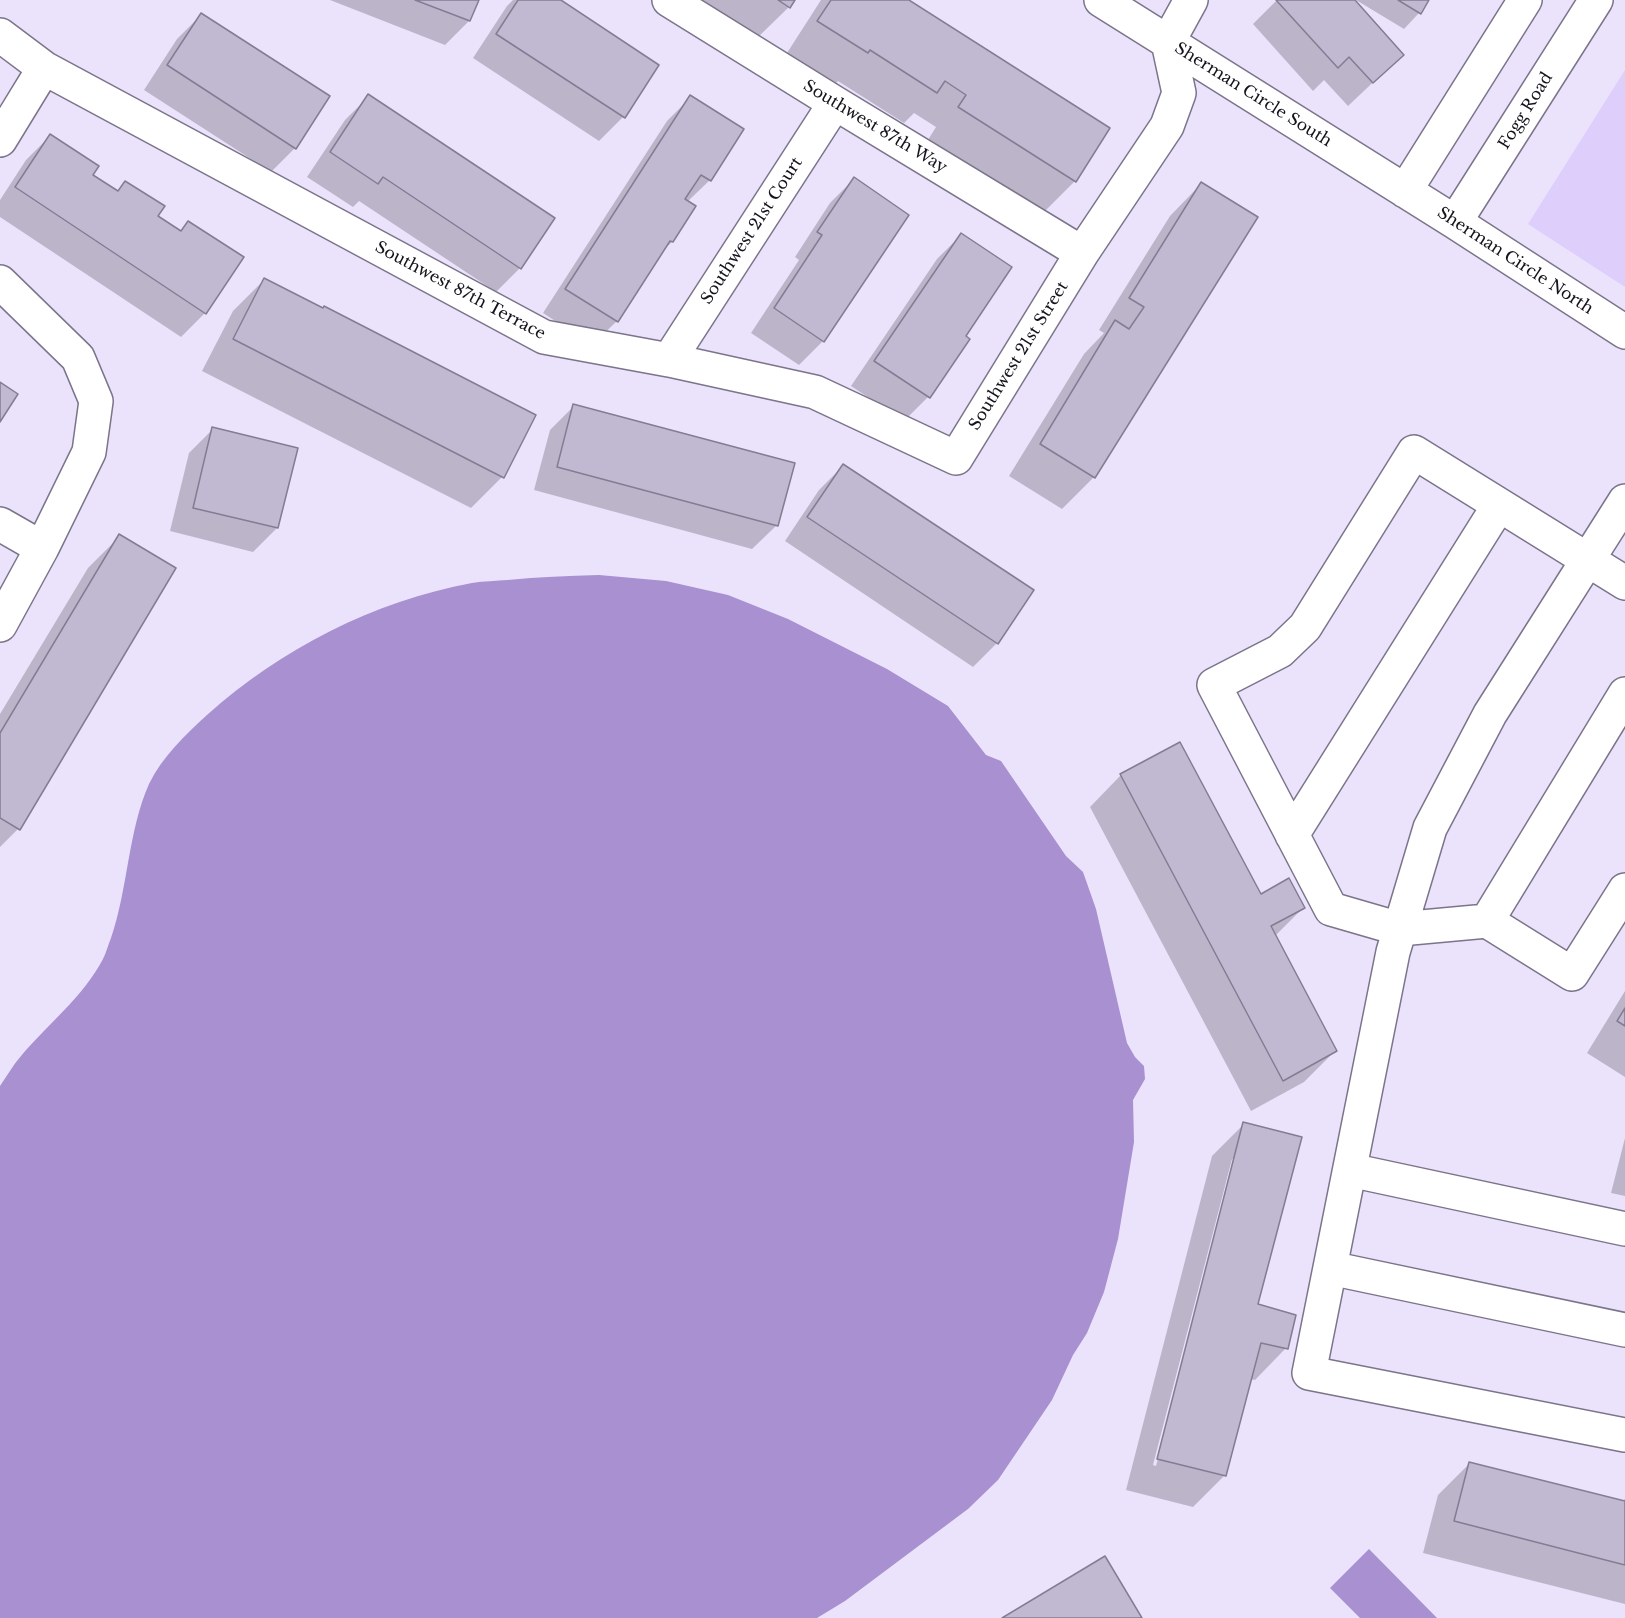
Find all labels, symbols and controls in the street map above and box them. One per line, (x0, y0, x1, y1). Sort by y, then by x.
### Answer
street label: Sherman Circle South (1171, 39, 1335, 151)
street label: Fogg Road (1495, 69, 1557, 153)
street label: Southwest 87th Way (800, 76, 950, 178)
street label: Southwest 21st Court (697, 154, 807, 308)
street label: Sherman Circle North (1433, 203, 1597, 319)
street label: Southwest 87th Terrace (372, 238, 548, 344)
street label: Southwest 21st Street (965, 278, 1073, 434)

